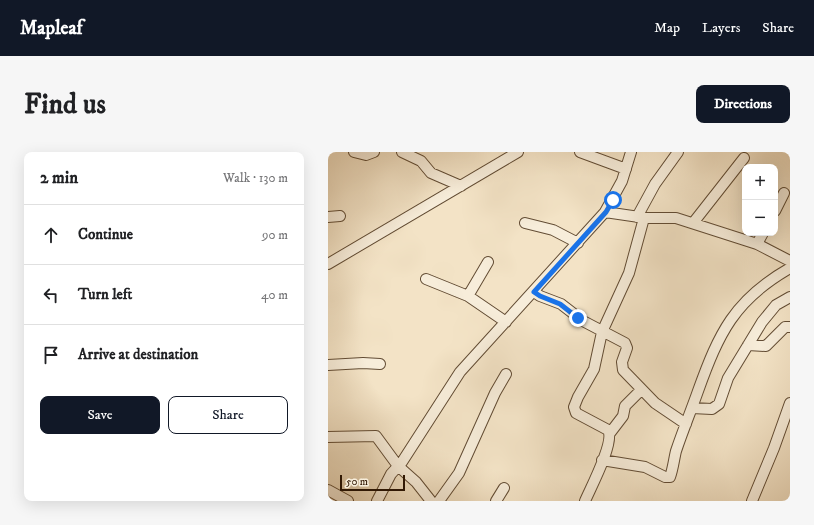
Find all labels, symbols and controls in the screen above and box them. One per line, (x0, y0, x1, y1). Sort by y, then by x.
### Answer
text: Mapleaf (20, 17, 83, 40)
text: Map (654, 19, 680, 37)
text: Layers (702, 19, 740, 37)
text: Share (762, 19, 794, 37)
button: Directions (696, 85, 790, 123)
text: Find us (24, 87, 106, 122)
map controls (742, 164, 778, 236)
button: + (742, 164, 778, 200)
text: 2 min (40, 167, 78, 189)
text: Walk · 130 m (223, 170, 288, 186)
route start (604, 191, 622, 209)
button: − (742, 200, 778, 236)
icon: ahead (40, 224, 62, 246)
text: Continue (78, 225, 133, 244)
text: 90 m (262, 227, 288, 243)
icon: left (40, 284, 62, 306)
text: Turn left (78, 285, 132, 304)
text: 40 m (261, 287, 288, 303)
route end (569, 309, 587, 327)
icon: arrive (40, 344, 62, 366)
text: Arrive at destination (78, 345, 198, 364)
button: Save (40, 396, 160, 434)
button: Share (168, 396, 288, 434)
scale bar (340, 473, 405, 492)
text: 50 m (346, 475, 368, 489)

